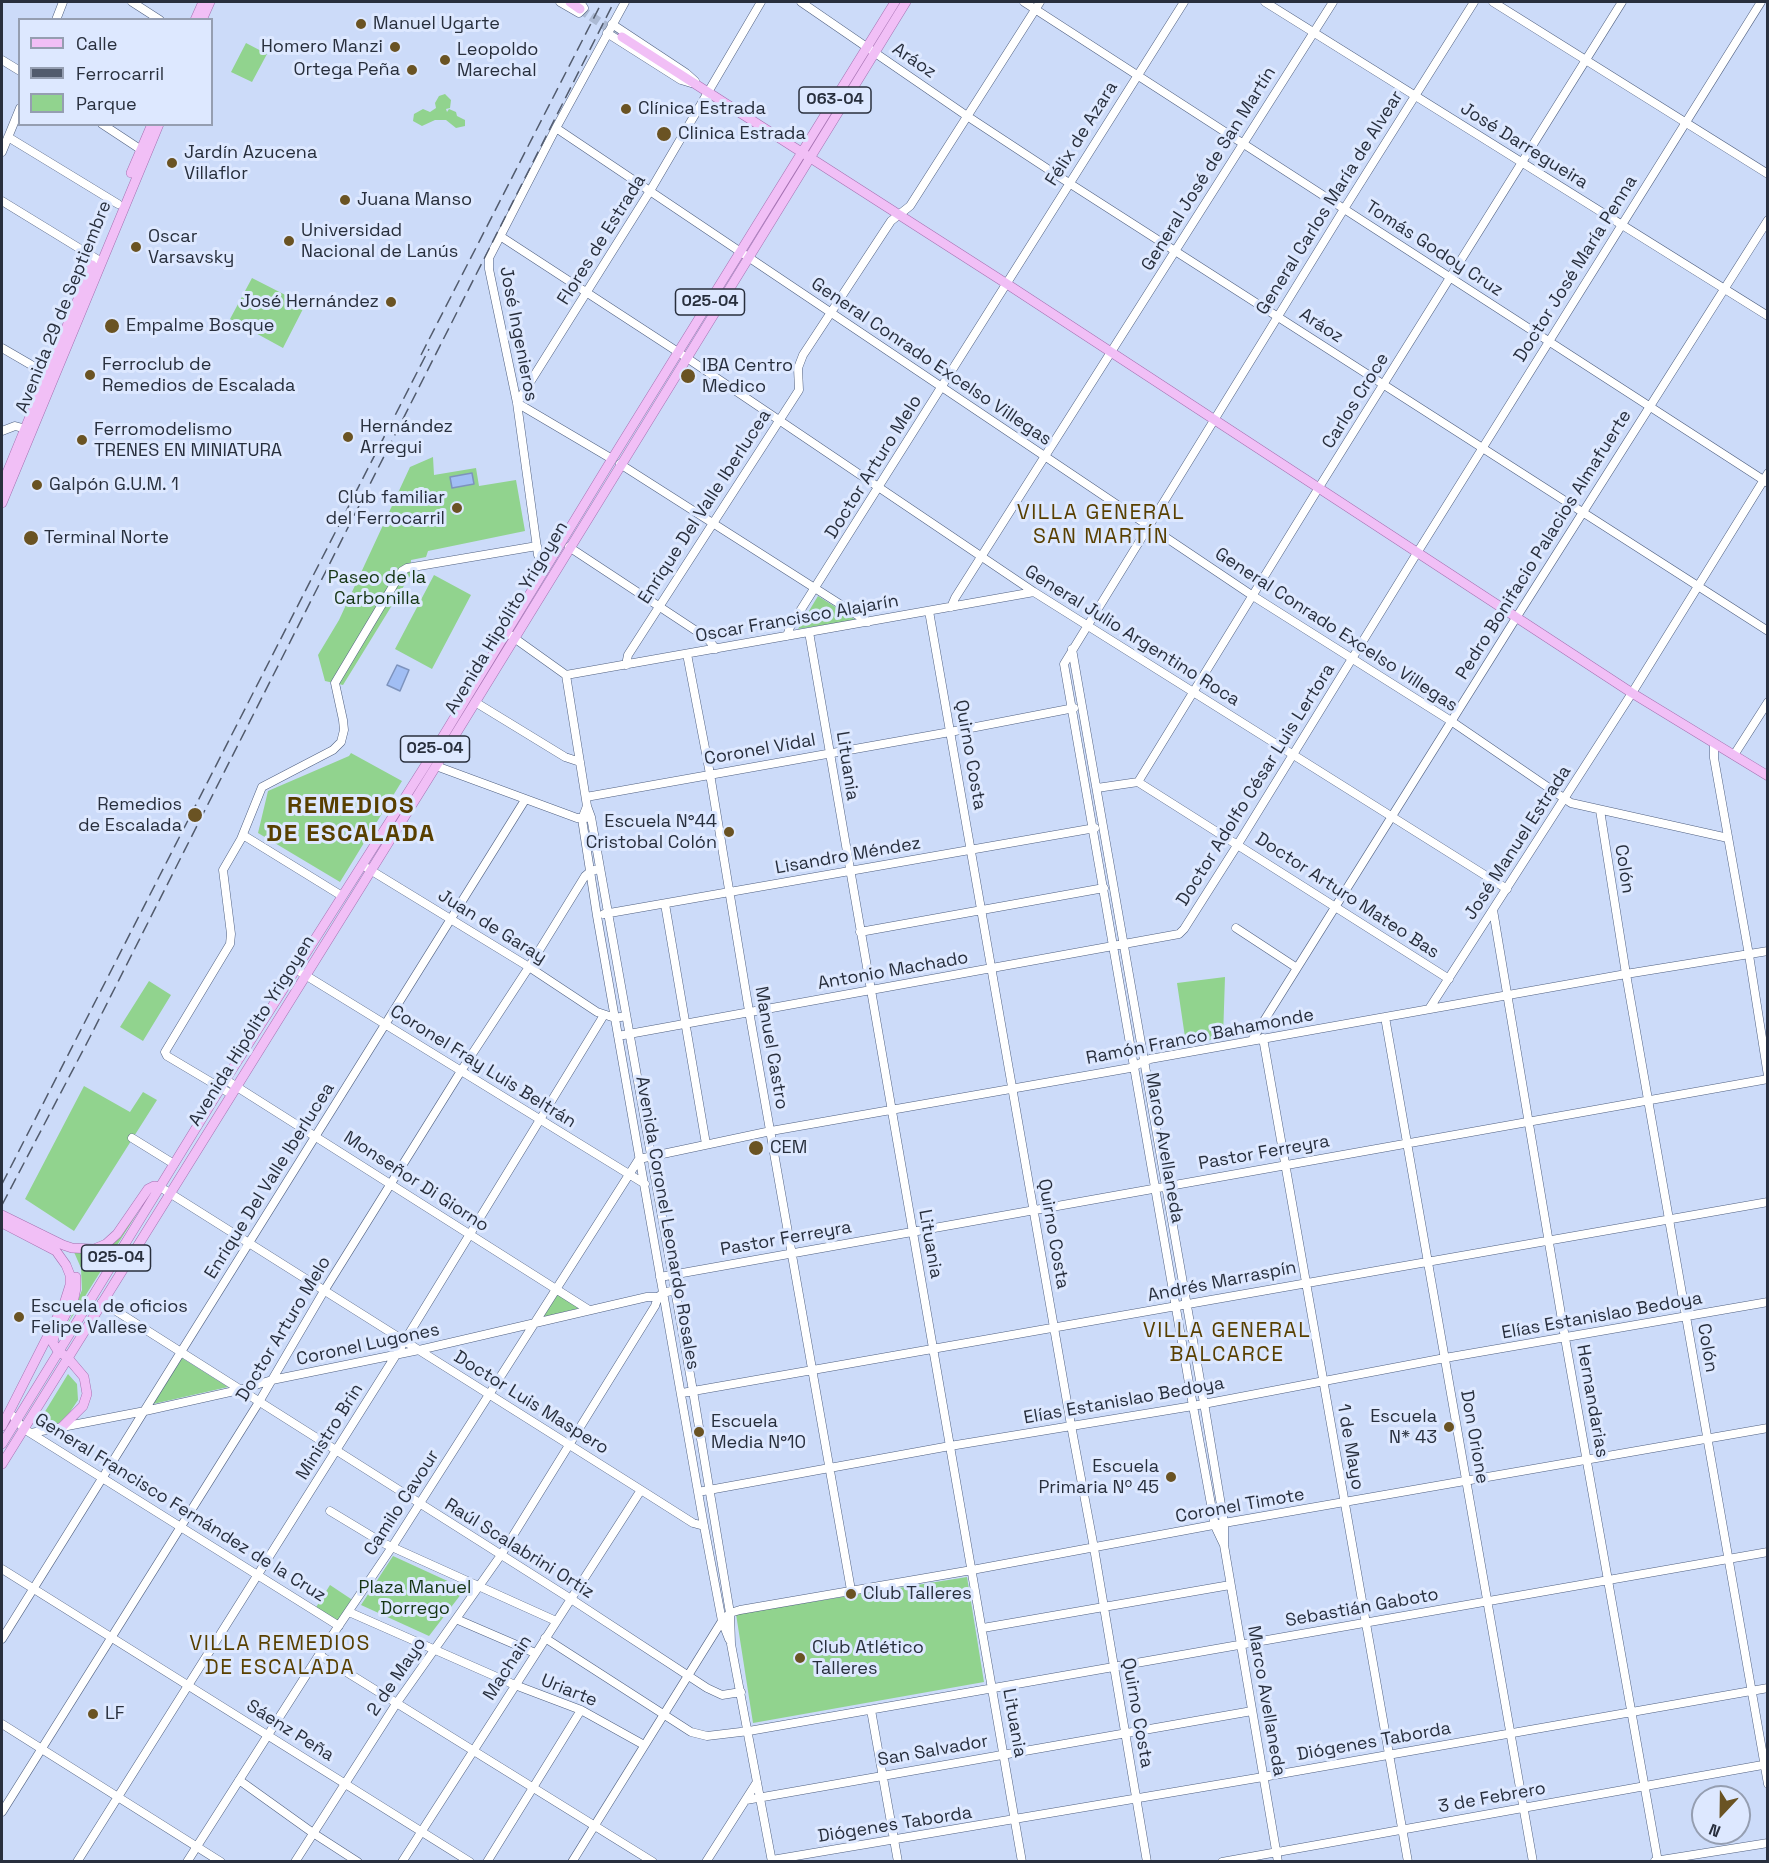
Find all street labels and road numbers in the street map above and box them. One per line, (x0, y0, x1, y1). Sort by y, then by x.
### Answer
street label: Aráoz (888, 39, 940, 83)
street label: General José de San Martín (1137, 63, 1281, 275)
street label: Félix de Azara (1041, 78, 1123, 190)
road number: 063-04 (799, 87, 871, 113)
street label: General Carlos María de Alvear (1252, 87, 1408, 319)
street label: José Darregueira (1456, 98, 1592, 194)
street label: Flores de Estrada (553, 171, 651, 309)
street label: Doctor José María Penna (1510, 172, 1642, 366)
street label: Tomás Godoy Cruz (1361, 196, 1507, 302)
street label: Avenida 29 de Septiembre (12, 198, 116, 416)
street label: José Ingenieros (494, 265, 542, 403)
street label: General Conrado Excelso Villegas (807, 273, 1055, 451)
road number: 025-04 (676, 289, 744, 315)
street label: Aráoz (1295, 304, 1347, 348)
street label: Carlos Croce (1318, 349, 1394, 453)
street label: Doctor Arturo Melo (821, 391, 927, 543)
street label: Enrique Del Valle Iberlucea (634, 406, 776, 608)
street label: Pedro Bonifacio Palacios Almafuerte (1452, 406, 1636, 684)
street label: Avenida Hipólito Yrigoyen (441, 518, 573, 718)
street label: General Conrado Excelso Villegas (1210, 543, 1462, 717)
street label: General Julio Argentino Roca (1020, 561, 1244, 711)
street label: Oscar Francisco Alajarín (694, 590, 900, 648)
street label: Doctor Adolfo César Luis Lertora (1172, 660, 1340, 910)
street label: Quirno Costa (950, 698, 990, 812)
street label: Coronel Vidal (703, 730, 817, 770)
street label: Lituania (831, 730, 863, 802)
road number: 025-04 (400, 736, 470, 762)
street label: José Manuel Estrada (1460, 762, 1576, 924)
street label: Doctor Arturo Mateo Bas (1251, 828, 1443, 964)
street label: Lisandro Méndez (774, 833, 922, 879)
street label: Colón (1609, 843, 1639, 895)
street label: Juan de Garay (434, 885, 550, 969)
street label: Avenida Hipólito Yrigoyen (184, 932, 320, 1130)
street label: Antonio Machado (816, 947, 970, 995)
street label: Manuel Castro (750, 985, 792, 1111)
street label: Coronel Fray Luis Beltrán (386, 1001, 580, 1133)
street label: Ramón Franco Bahamonde (1084, 1004, 1316, 1070)
street label: Marco Avellaneda (1140, 1071, 1188, 1225)
street label: Avenida Coronel Leonardo Rosales (631, 1075, 703, 1371)
street label: Enrique Del Valle Iberlucea (201, 1079, 339, 1283)
street label: Monseñor Di Giorno (339, 1127, 493, 1237)
street label: Pastor Ferreyra (1197, 1131, 1331, 1175)
street label: Quirno Costa (1033, 1177, 1073, 1291)
street label: Lituania (913, 1208, 947, 1280)
street label: Pastor Ferreyra (719, 1217, 853, 1261)
road number: 025-04 (82, 1245, 150, 1271)
street label: Doctor Arturo Melo (232, 1253, 336, 1405)
street label: Andrés Marraspín (1146, 1257, 1298, 1307)
street label: Elías Estanislao Bedoya (1500, 1288, 1704, 1344)
street label: Coronel Lugones (295, 1319, 441, 1371)
street label: Colón (1692, 1322, 1722, 1374)
street label: Hernandarias (1571, 1343, 1613, 1459)
street label: Doctor Luis Maspero (450, 1347, 612, 1459)
street label: Elías Estanislao Bedoya (1022, 1373, 1226, 1429)
street label: Ministro Brin (292, 1380, 368, 1484)
street label: Don Orione (1455, 1388, 1493, 1486)
street label: 1 de Mayo (1332, 1402, 1368, 1492)
street label: General Francisco Fernández de la Cruz (30, 1409, 330, 1607)
street label: Camilo Cavour (360, 1446, 444, 1560)
street label: Coronel Timote (1174, 1484, 1306, 1528)
street label: Raúl Scalabrini Ortiz (440, 1494, 598, 1604)
street label: Sebastián Gaboto (1284, 1584, 1440, 1632)
street label: Marco Avellaneda (1242, 1624, 1290, 1778)
street label: Machain (479, 1631, 537, 1705)
street label: 2 de Mayo (363, 1634, 431, 1720)
street label: Quirno Costa (1117, 1656, 1157, 1770)
street label: Uriarte (538, 1670, 600, 1712)
street label: Lituania (997, 1687, 1031, 1759)
street label: Sáenz Peña (242, 1696, 338, 1766)
street label: Diógenes Taborda (1295, 1718, 1453, 1766)
street label: San Salvador (876, 1731, 990, 1771)
street label: 3 de Febrero (1436, 1778, 1548, 1818)
street label: Diógenes Taborda (816, 1802, 974, 1848)

